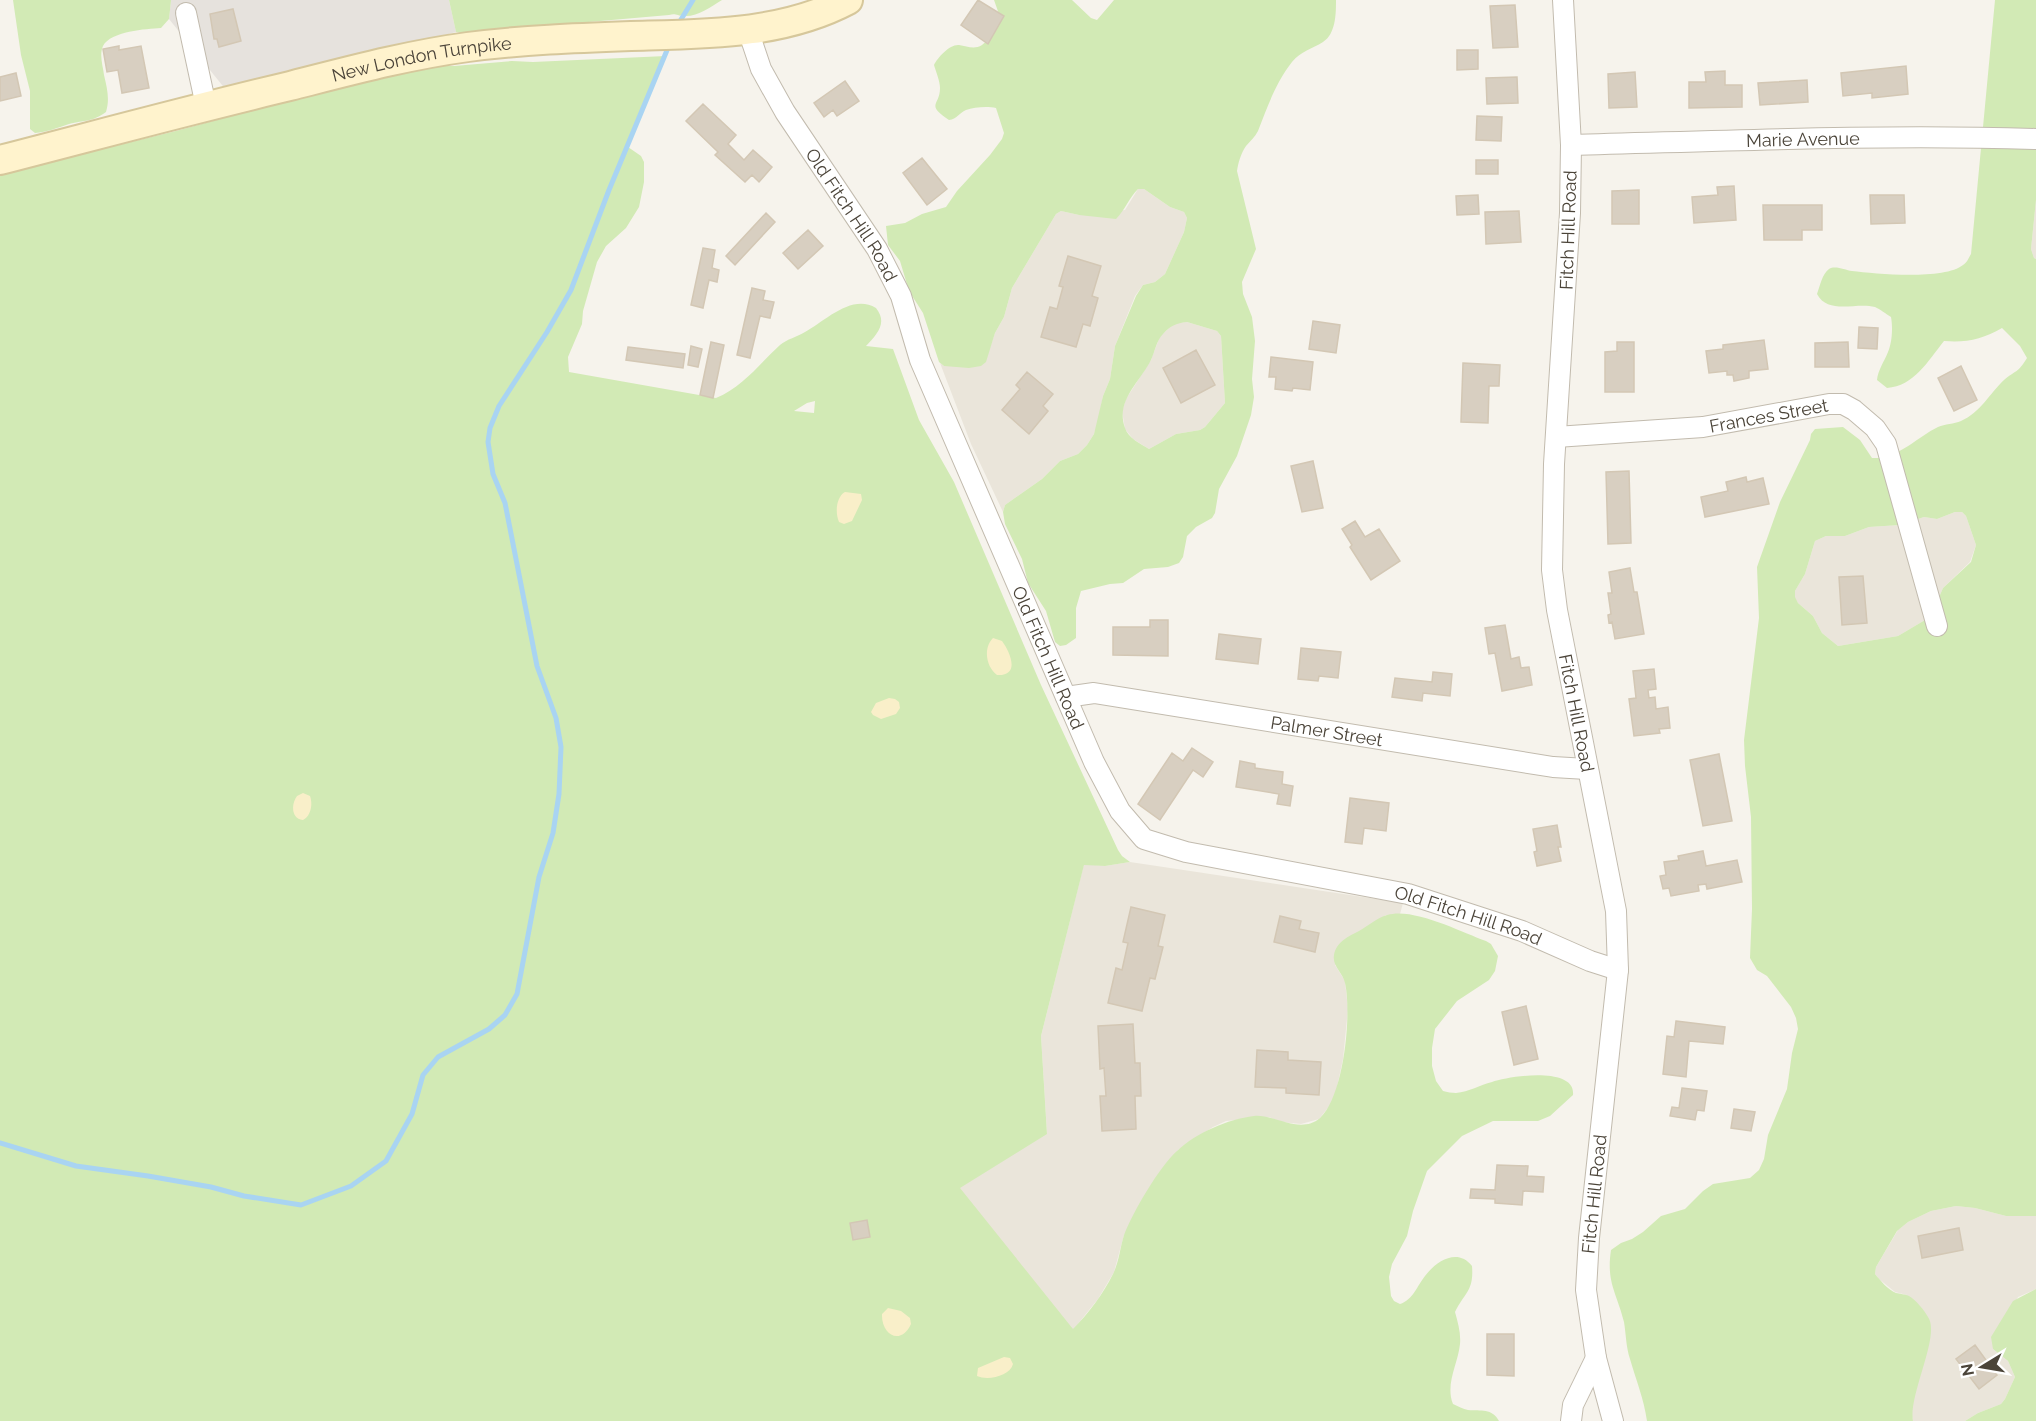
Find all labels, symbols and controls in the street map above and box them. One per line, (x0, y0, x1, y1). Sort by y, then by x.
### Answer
street label: New London Turnpike (330, 32, 513, 85)
street label: Marie Avenue (1746, 127, 1860, 150)
street label: Old Fitch Hill Road (802, 144, 902, 285)
street label: Fitch Hill Road (1555, 170, 1581, 290)
street label: Frances Street (1708, 394, 1830, 436)
street label: Old Fitch Hill Road (1009, 583, 1089, 732)
street label: Fitch Hill Road (1555, 652, 1599, 774)
street label: Palmer Street (1269, 711, 1384, 750)
street label: Old Fitch Hill Road (1393, 881, 1545, 949)
street label: Fitch Hill Road (1577, 1133, 1611, 1255)
north arrow (1952, 1337, 2012, 1397)
text: N (1957, 1362, 1978, 1378)

